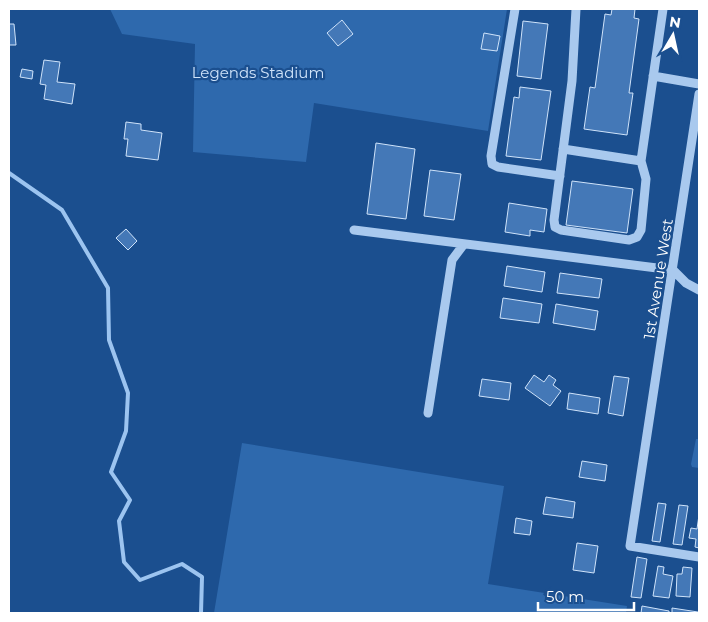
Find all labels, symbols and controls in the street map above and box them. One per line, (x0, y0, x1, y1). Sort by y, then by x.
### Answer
north arrow (648, 10, 698, 60)
text: N (668, 12, 682, 32)
park label: Legends Stadium (192, 63, 324, 82)
street label: 1st Avenue West (639, 217, 677, 341)
scale bar (538, 580, 634, 612)
text: 50 m (546, 587, 584, 606)

